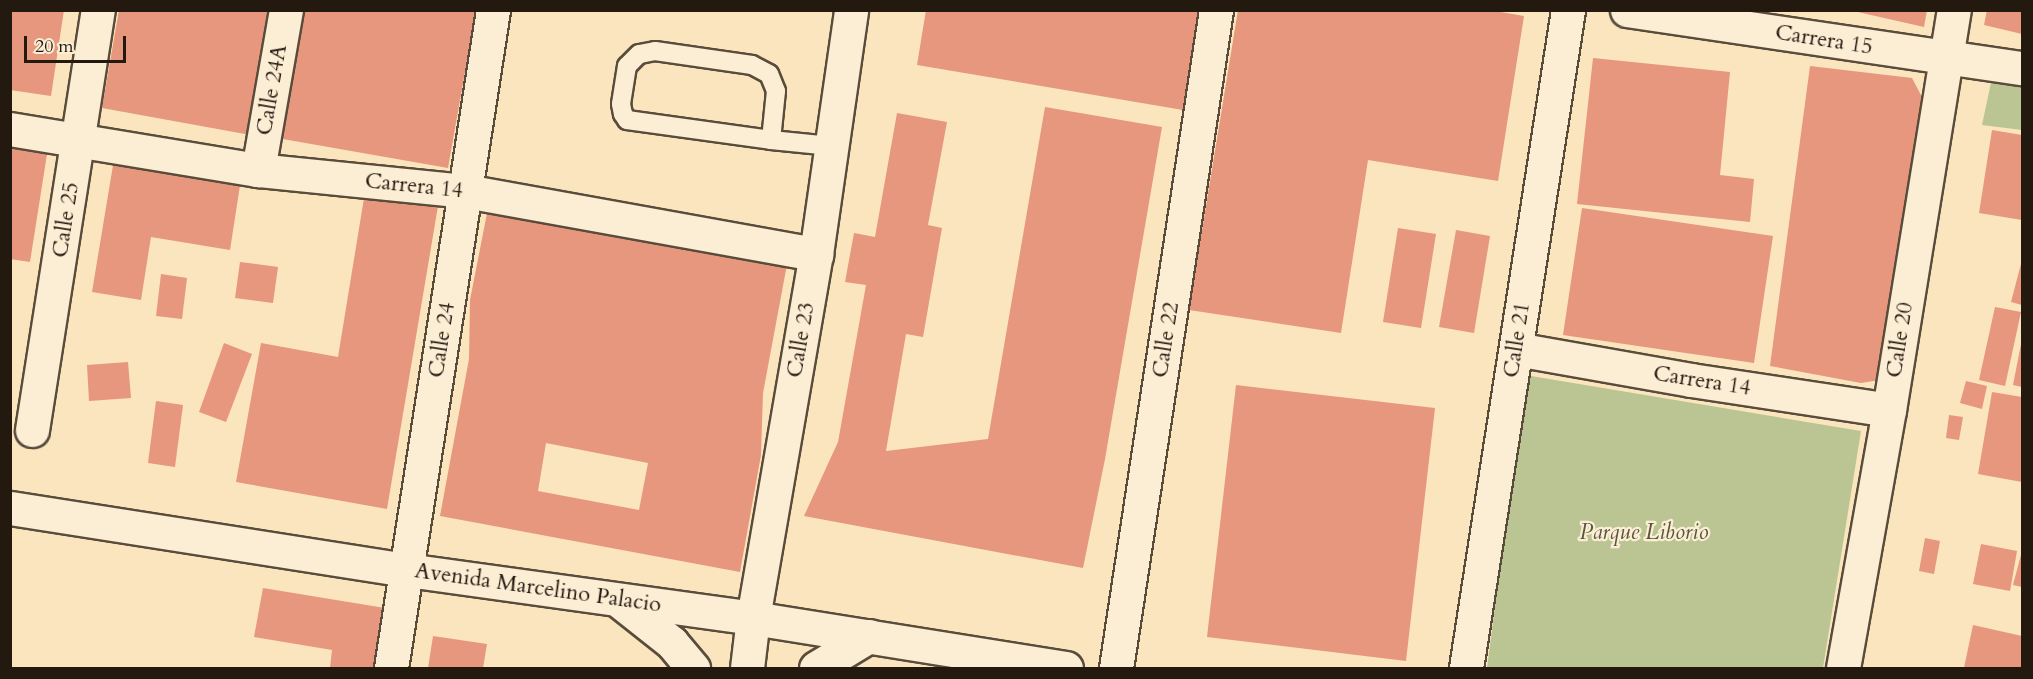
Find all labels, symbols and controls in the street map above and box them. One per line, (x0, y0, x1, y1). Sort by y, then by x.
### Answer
street label: Carrera 15 (1773, 19, 1875, 61)
scale bar (27, 24, 129, 62)
text: 20 m (35, 34, 74, 59)
street label: Calle 24A (251, 43, 293, 137)
street label: Carrera 14 (364, 168, 464, 204)
street label: Calle 25 (47, 180, 85, 260)
street label: Calle 24 (423, 300, 461, 380)
street label: Calle 23 (781, 300, 821, 380)
street label: Calle 22 (1147, 300, 1185, 380)
street label: Calle 21 (1498, 300, 1536, 380)
street label: Calle 20 (1881, 300, 1919, 380)
street label: Carrera 14 (1651, 360, 1753, 402)
park label: Parque Liborio (1580, 520, 1708, 546)
street label: Avenida Marcelino Palacio (413, 558, 663, 618)

